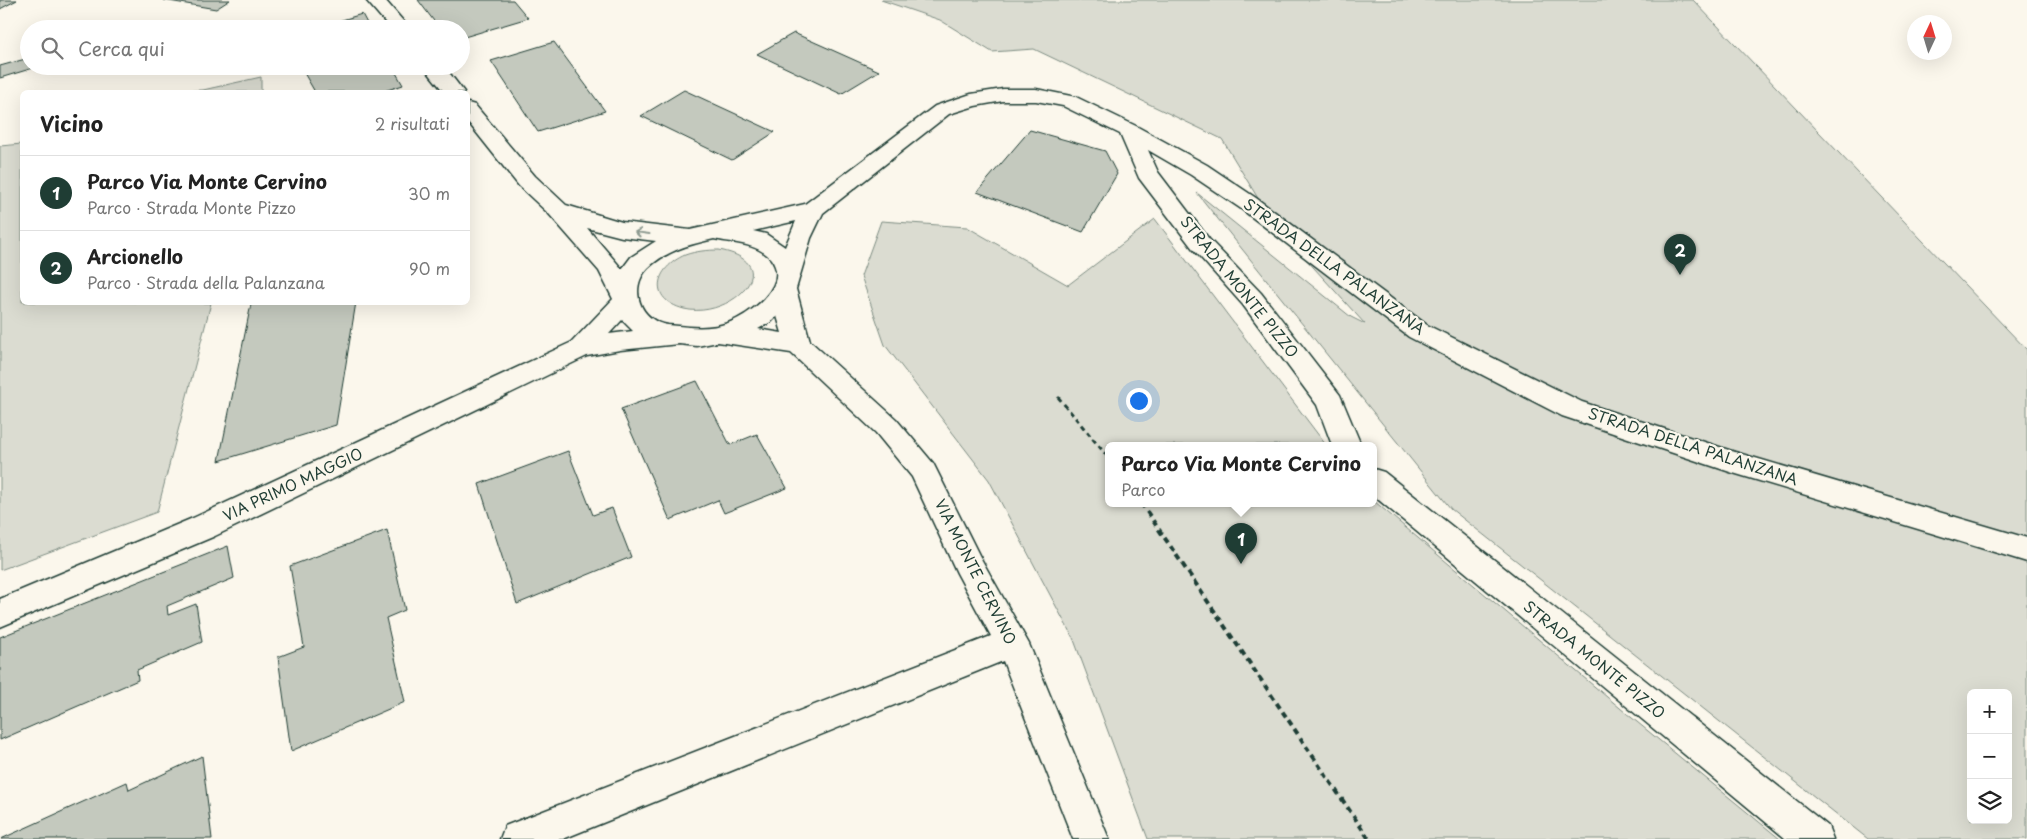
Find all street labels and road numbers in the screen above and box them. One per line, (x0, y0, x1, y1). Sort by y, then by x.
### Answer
street label: STRADA DELLA PALANZANA (1239, 192, 1431, 340)
street label: STRADA MONTE PIZZO (1176, 210, 1305, 362)
street label: STRADA DELLA PALANZANA (1585, 401, 1802, 491)
street label: VIA PRIMO MAGGIO (219, 441, 366, 526)
street label: VIA MONTE CERVINO (930, 495, 1023, 648)
street label: STRADA MONTE PIZZO (1519, 594, 1671, 723)

